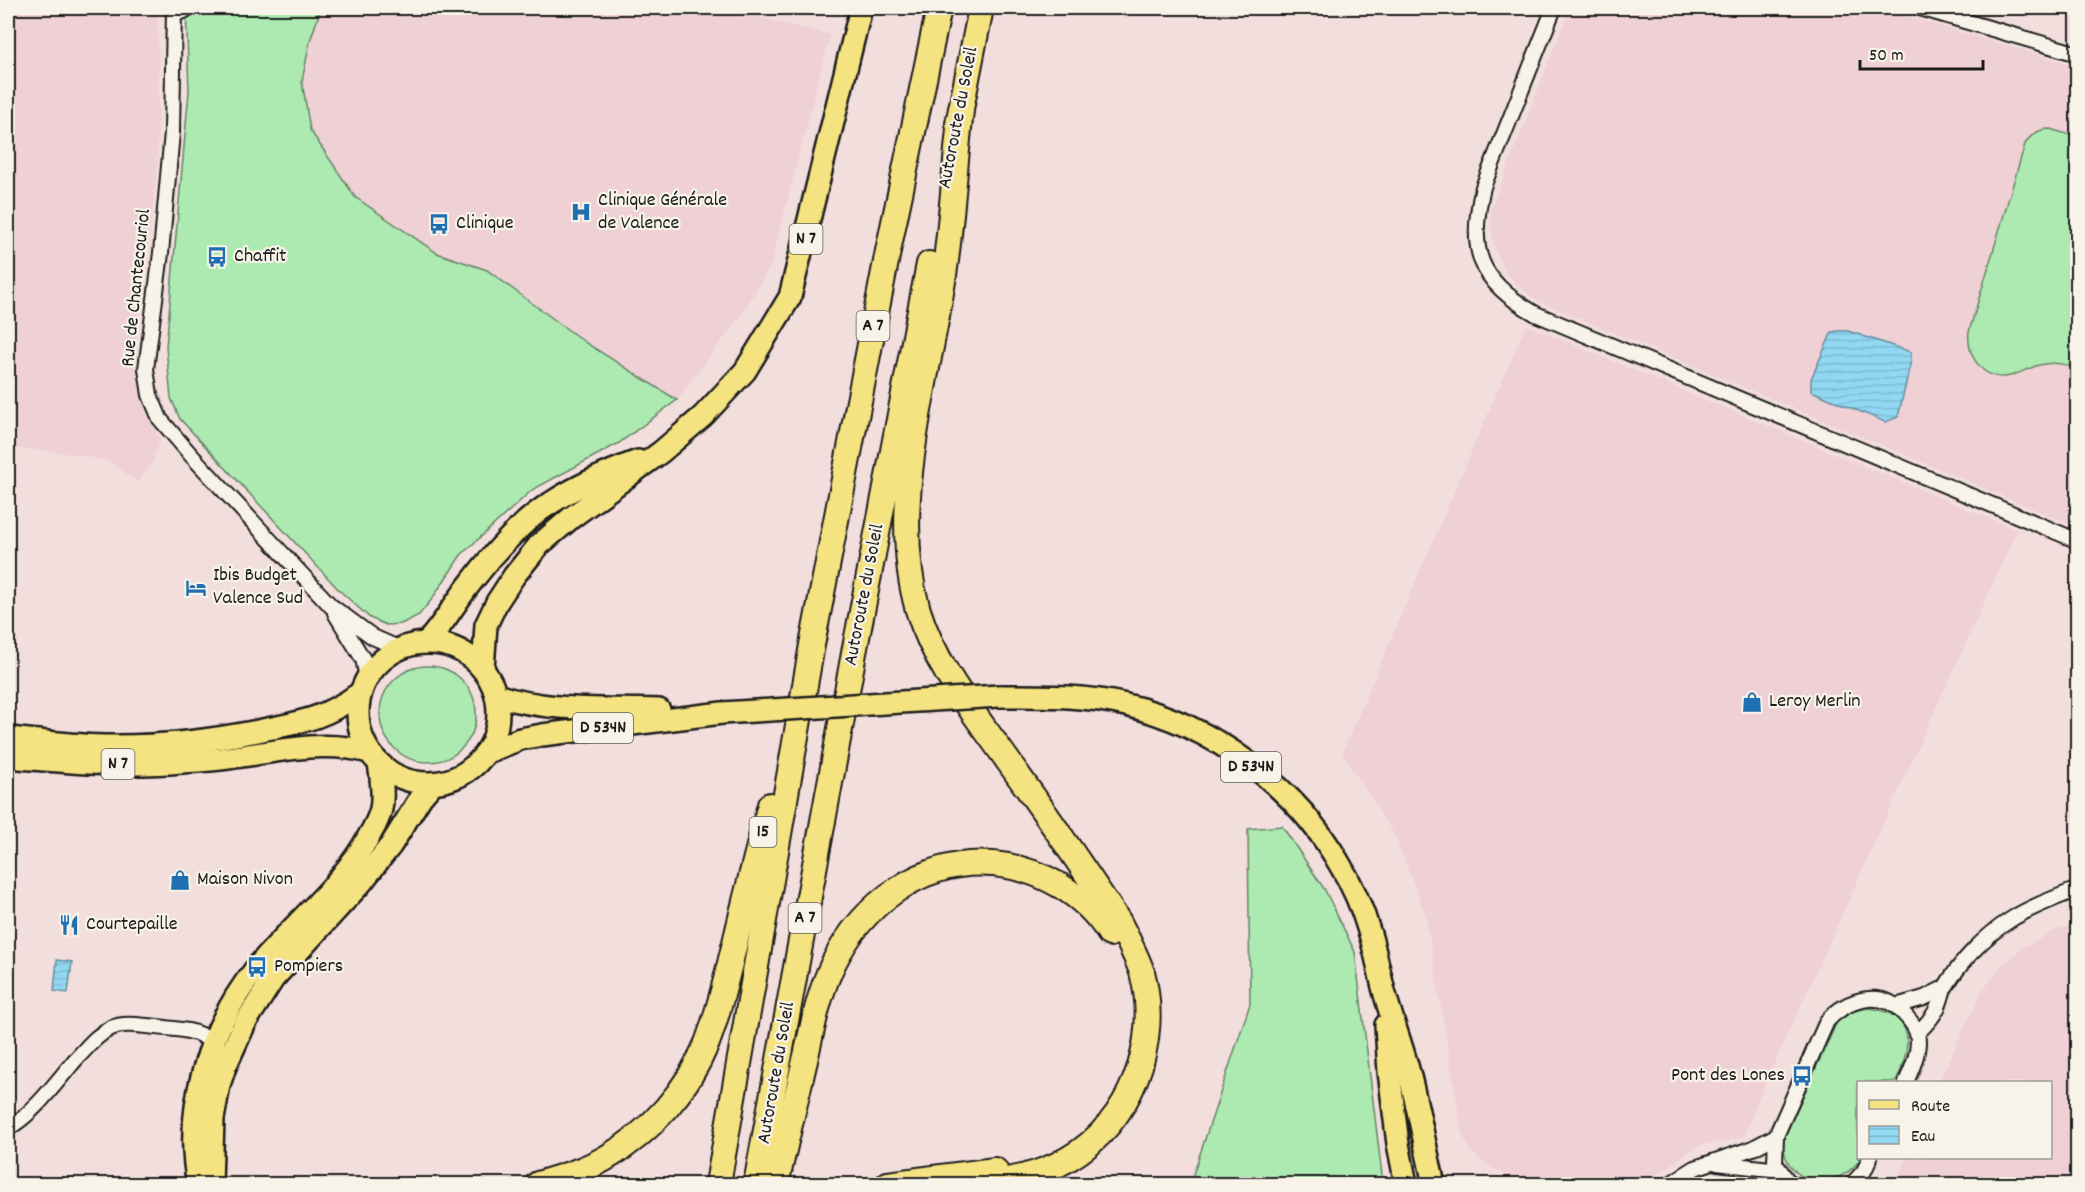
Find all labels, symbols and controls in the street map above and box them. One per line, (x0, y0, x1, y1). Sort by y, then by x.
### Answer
scale bar (1860, 33, 1983, 71)
text: 50 m (1869, 44, 1904, 69)
street label: Autoroute du Soleil (932, 45, 987, 191)
place label: Clinique Générale de Valence (598, 187, 727, 238)
hospital icon: Clinique Générale de Valence (569, 200, 593, 224)
street label: Rue de Chantecouriol (115, 207, 159, 368)
place label: Clinique (456, 210, 514, 238)
bus stop icon: Clinique (427, 212, 451, 236)
road number: N 7 (790, 224, 822, 254)
place label: Chaffit (234, 243, 286, 271)
bus stop icon: Chaffit (205, 245, 229, 269)
road number: A 7 (856, 311, 890, 341)
street label: Autoroute du Soleil (838, 522, 893, 668)
place label: Ibis Budget Valence Sud (213, 562, 303, 613)
hotel icon: Ibis Budget Valence Sud (184, 576, 208, 600)
place label: Leroy Merlin (1769, 688, 1861, 716)
shop icon: Leroy Merlin (1740, 690, 1764, 714)
road number: D 534N (573, 713, 633, 743)
road number: N 7 (102, 749, 134, 779)
road number: D 534N (1221, 752, 1281, 782)
road number: 15 (750, 817, 777, 847)
place label: Maison Nivon (197, 866, 293, 894)
shop icon: Maison Nivon (168, 868, 192, 892)
road number: A 7 (788, 903, 822, 933)
place label: Courtepaille (86, 911, 178, 939)
restaurant icon: Courtepaille (57, 913, 81, 937)
place label: Pompiers (274, 953, 343, 981)
bus stop icon: Pompiers (245, 955, 269, 979)
street label: Autoroute du Soleil (751, 1000, 803, 1146)
place label: Pont des Lones (1671, 1062, 1785, 1090)
bus stop icon: Pont des Lones (1790, 1064, 1814, 1088)
legend (1857, 1081, 2052, 1159)
text: Route (1911, 1095, 1950, 1120)
text: Eau (1911, 1125, 1935, 1150)

